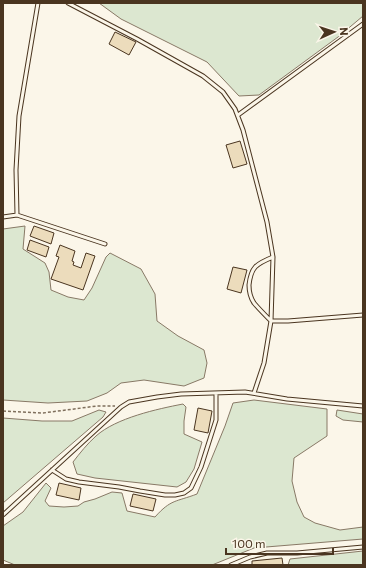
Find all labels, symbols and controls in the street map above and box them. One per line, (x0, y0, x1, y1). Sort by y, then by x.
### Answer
north arrow (314, 12, 354, 52)
text: N (338, 27, 351, 36)
scale bar (226, 530, 333, 556)
text: 100 m (232, 536, 266, 550)

